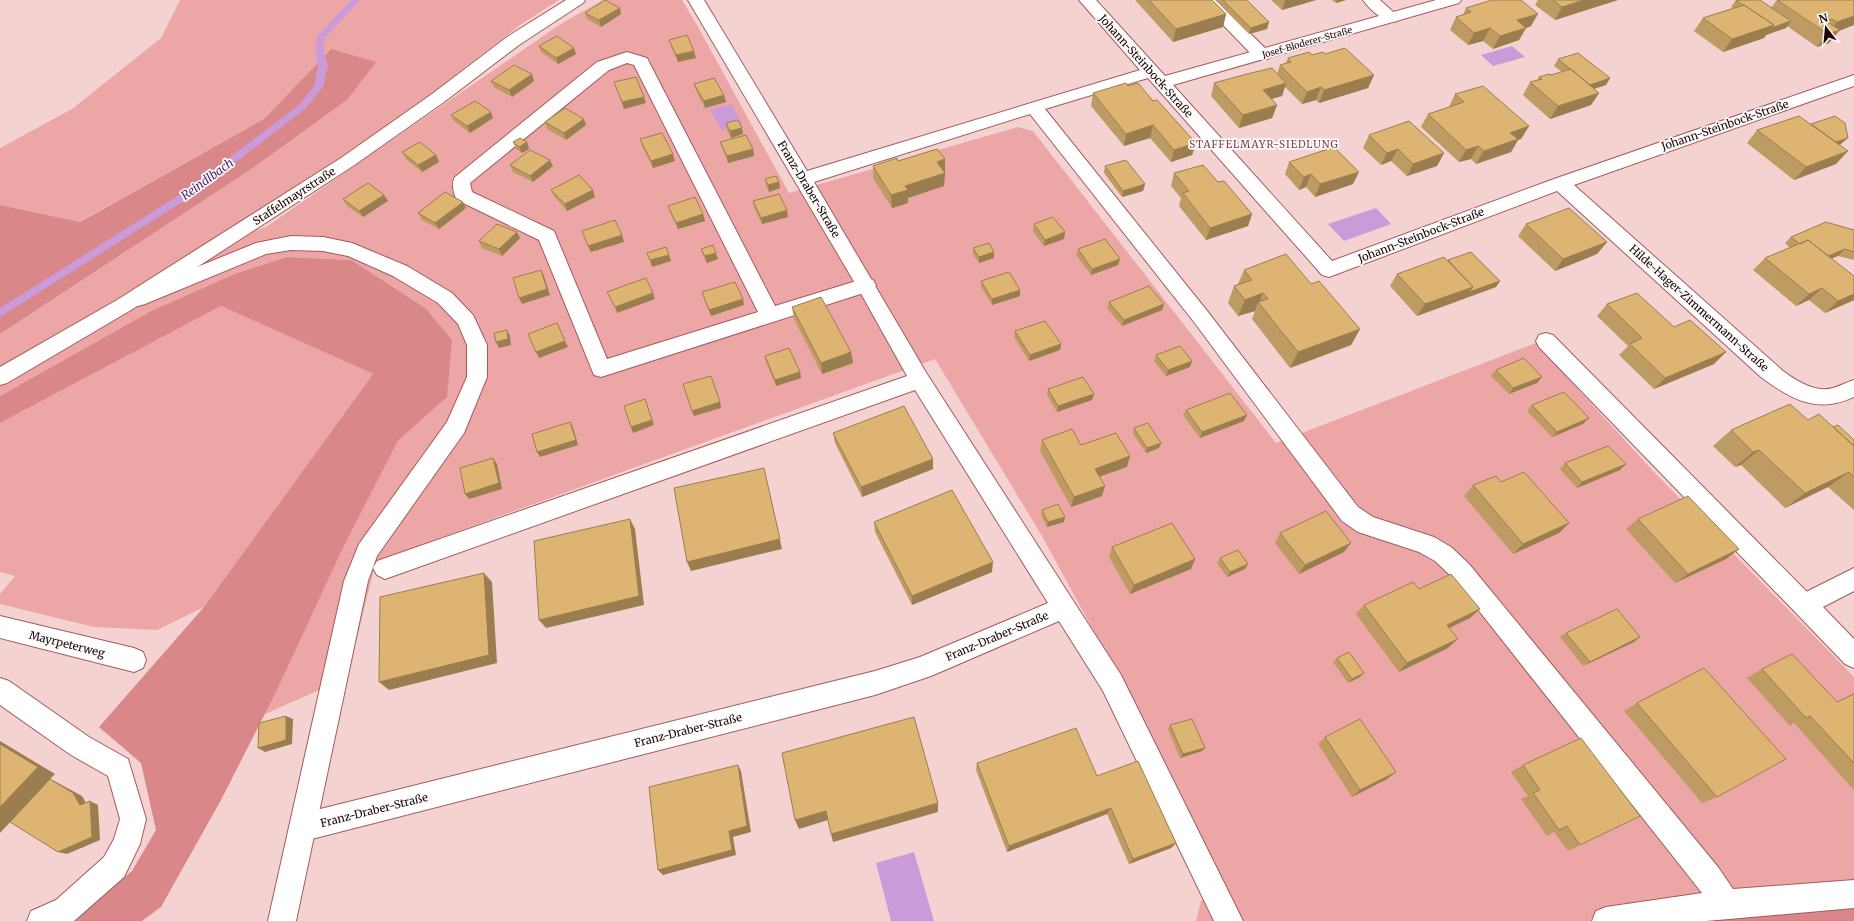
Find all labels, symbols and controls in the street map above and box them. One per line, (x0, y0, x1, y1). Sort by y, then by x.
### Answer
north arrow (1806, 8, 1846, 48)
text: N (1817, 10, 1830, 26)
street label: Johann-Steinbock-Straße (1095, 11, 1196, 121)
street label: Josef-Bloderer-Straße (1260, 24, 1354, 60)
street label: Johann-Steinbock-Straße (1659, 97, 1791, 154)
street label: Franz-Draber-Straße (775, 138, 844, 240)
district label: STAFFELMAYR-SIEDLUNG (1189, 138, 1339, 151)
water label: Reindlbach (178, 155, 236, 203)
street label: Staffelmayrstraße (250, 164, 338, 228)
street label: Johann-Steinbock-Straße (1355, 204, 1486, 266)
street label: Hilde-Hager-Zimmermann-Straße (1626, 242, 1772, 375)
street label: Franz-Draber-Straße (944, 608, 1051, 664)
street label: Mayrpeterweg (28, 628, 107, 660)
street label: Franz-Draber-Straße (633, 710, 743, 750)
street label: Franz-Draber-Straße (319, 790, 429, 830)

